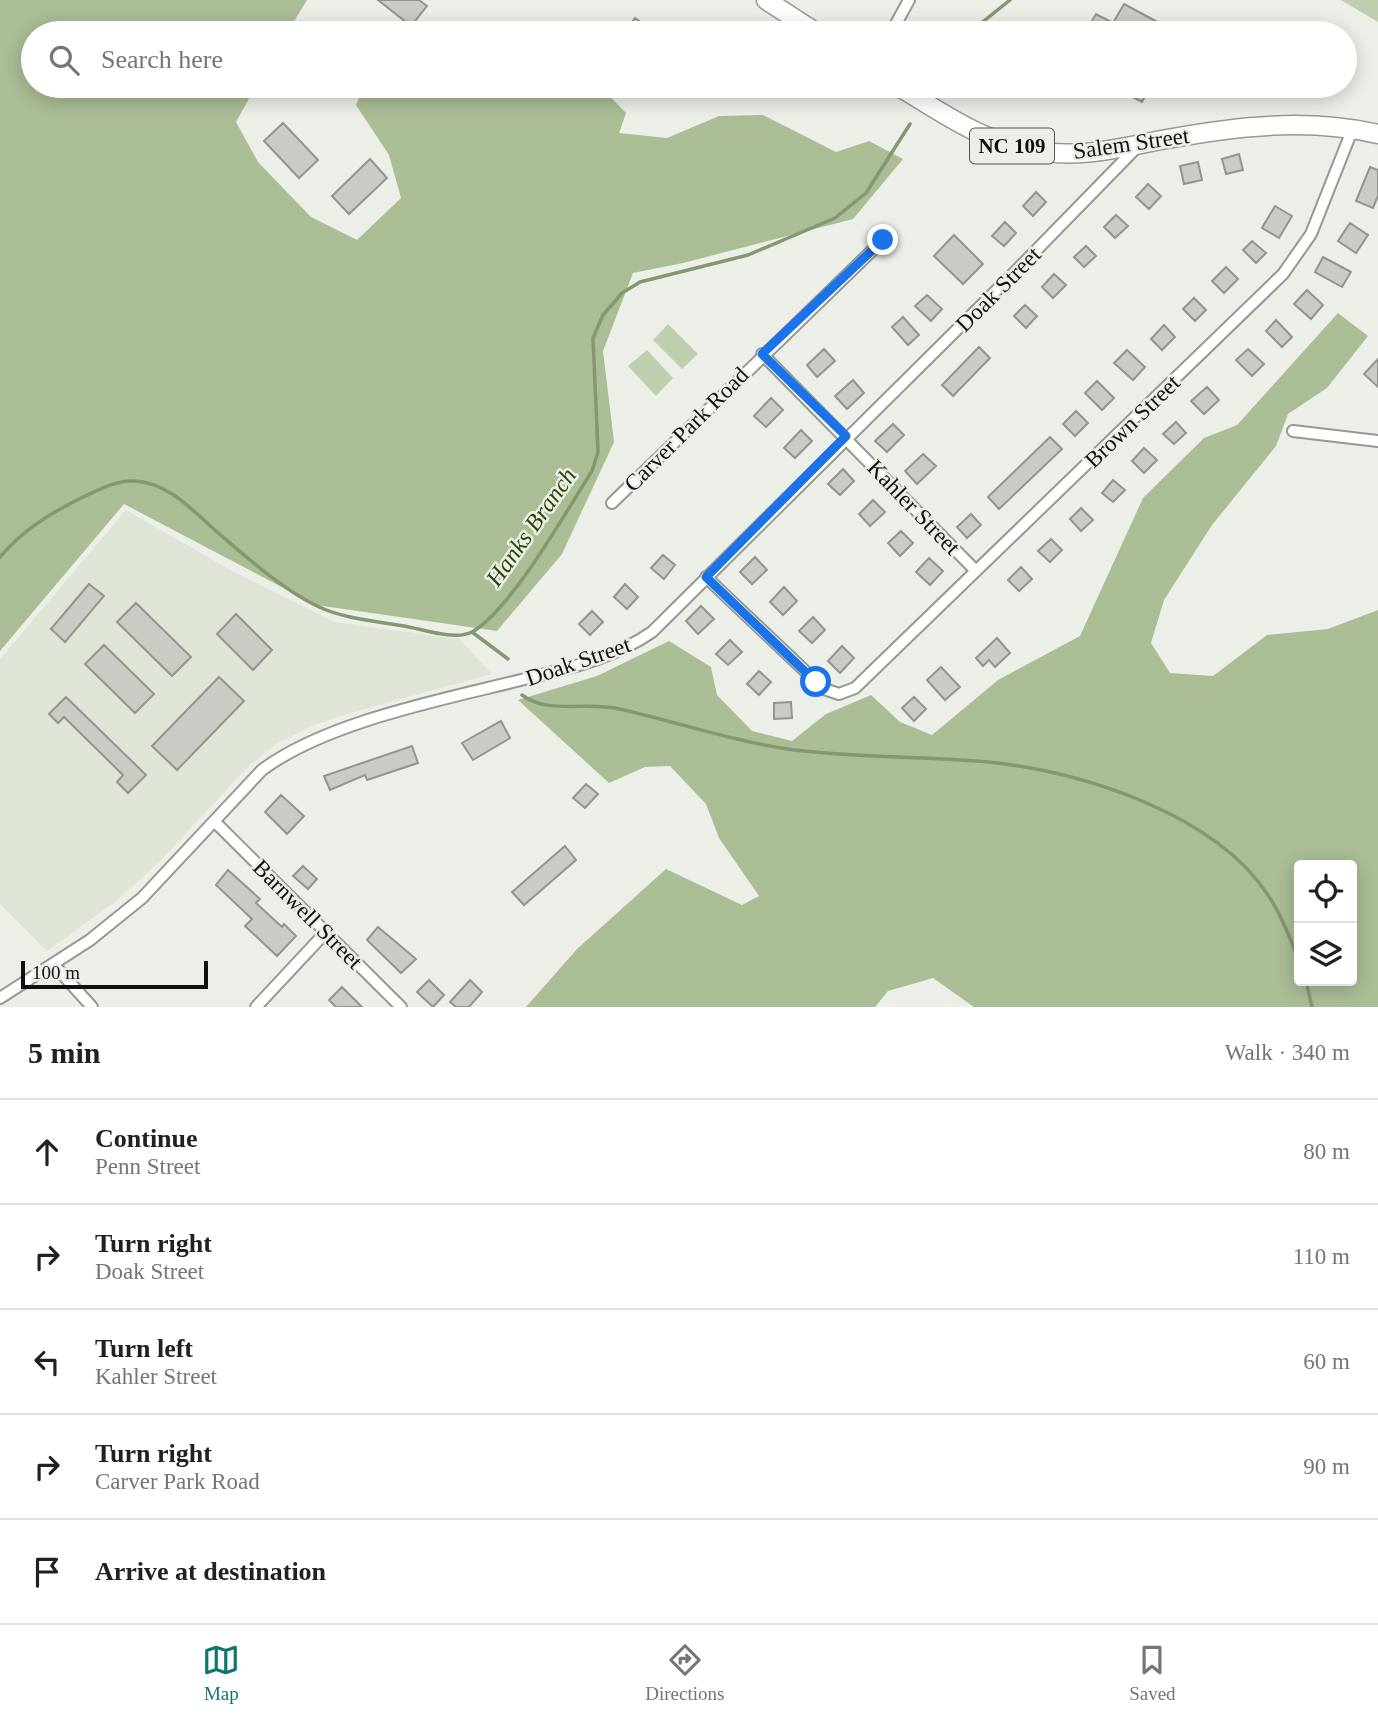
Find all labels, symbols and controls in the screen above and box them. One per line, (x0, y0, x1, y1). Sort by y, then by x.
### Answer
search box (21, 21, 1357, 98)
icon: search (45, 41, 83, 79)
text: Search here (101, 45, 223, 74)
street label: Salem Street (1071, 123, 1191, 164)
road number: NC 109 (970, 128, 1054, 164)
route end (867, 224, 898, 255)
street label: Doak Street (951, 241, 1046, 337)
street label: Carver Park Road (619, 362, 754, 496)
street label: Brown Street (1080, 370, 1185, 473)
street label: Kahler Street (862, 455, 965, 560)
water label: Hanks Branch (480, 463, 581, 592)
street label: Doak Street (522, 632, 634, 691)
route start (800, 666, 831, 697)
street label: Barnwell Street (248, 855, 368, 974)
map controls (1294, 860, 1357, 986)
button: locate (1294, 860, 1357, 923)
button: layers (1294, 923, 1357, 986)
scale bar (21, 958, 208, 990)
text: 100 m (32, 962, 80, 983)
text: 5 min (28, 1036, 101, 1069)
text: Walk · 340 m (1225, 1040, 1350, 1065)
text: Continue (95, 1124, 198, 1153)
icon: ahead (28, 1133, 66, 1171)
text: 80 m (1303, 1139, 1350, 1164)
text: Penn Street (95, 1154, 200, 1179)
text: Turn right (95, 1229, 212, 1258)
icon: right (28, 1238, 66, 1276)
text: 110 m (1293, 1244, 1350, 1269)
text: Doak Street (95, 1259, 204, 1284)
text: Turn left (95, 1334, 193, 1363)
icon: left (28, 1343, 66, 1381)
text: 60 m (1303, 1349, 1350, 1374)
text: Kahler Street (95, 1364, 217, 1389)
text: Turn right (95, 1439, 212, 1468)
icon: right (28, 1448, 66, 1486)
text: 90 m (1303, 1454, 1350, 1479)
text: Carver Park Road (95, 1469, 260, 1494)
icon: arrive (28, 1553, 66, 1591)
text: Arrive at destination (95, 1557, 326, 1586)
tab: Map (202, 1641, 240, 1705)
tab: Directions (645, 1641, 724, 1705)
tab: Saved (1129, 1641, 1176, 1705)

